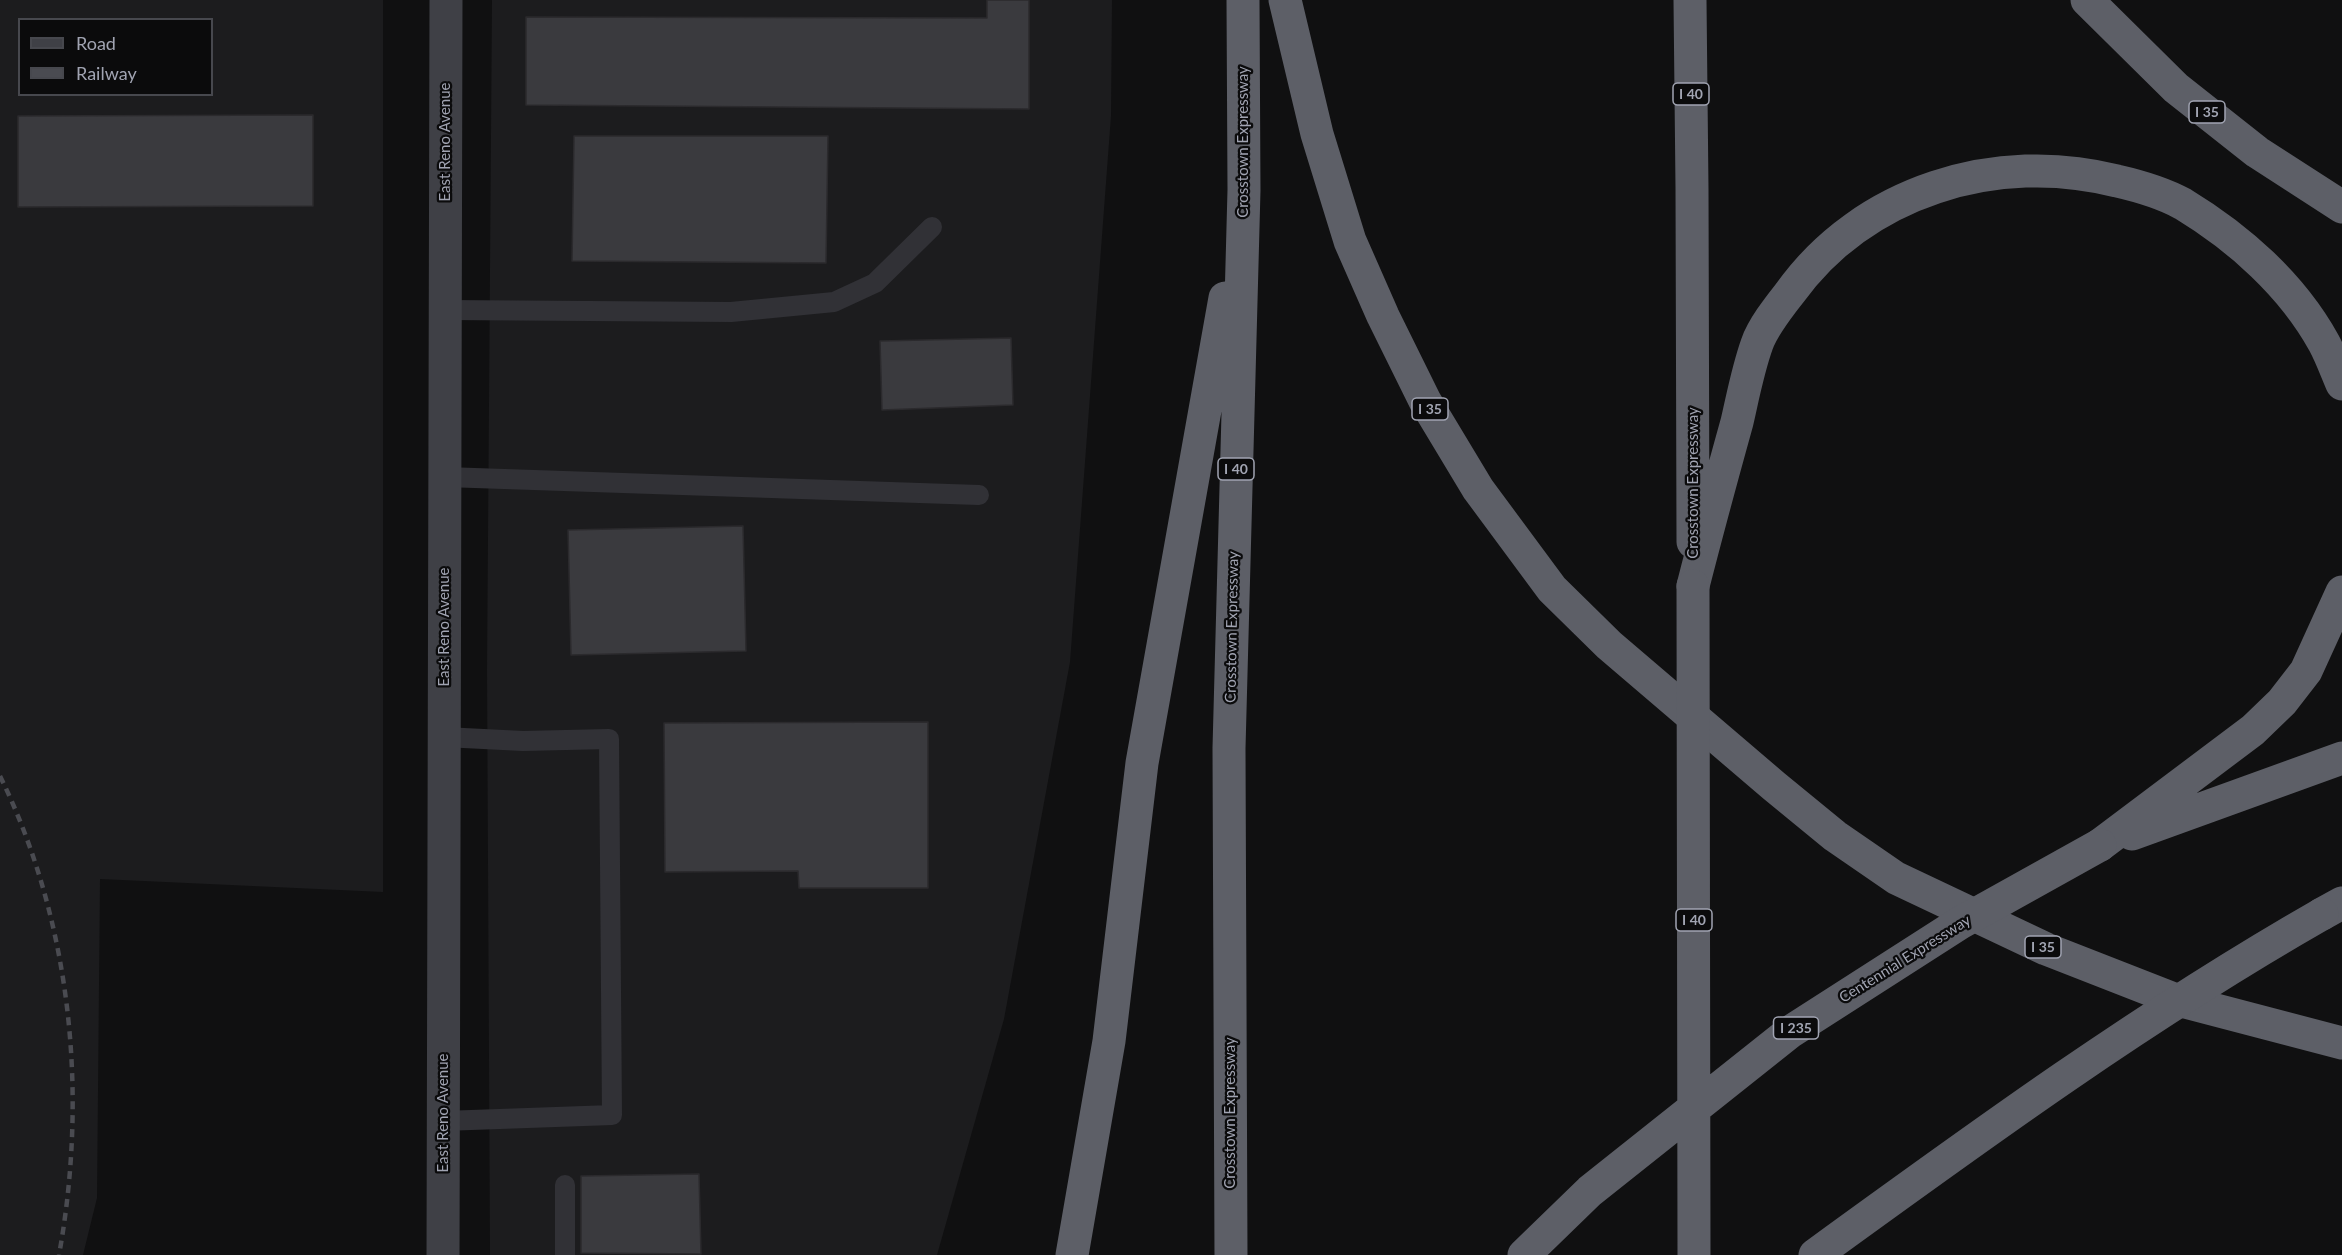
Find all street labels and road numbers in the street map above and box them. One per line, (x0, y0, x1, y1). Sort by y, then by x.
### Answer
street label: Crosstown Expressway (1234, 66, 1252, 218)
street label: East Reno Avenue (436, 83, 454, 201)
road number: I 40 (1673, 83, 1709, 105)
road number: I 35 (2189, 101, 2225, 123)
road number: I 35 (1412, 398, 1448, 420)
street label: Crosstown Expressway (1684, 407, 1702, 559)
road number: I 40 (1218, 458, 1254, 480)
street label: Crosstown Expressway (1222, 551, 1242, 703)
street label: East Reno Avenue (435, 568, 453, 686)
road number: I 40 (1676, 909, 1712, 931)
street label: Centennial Expressway (1836, 911, 1974, 1007)
road number: I 35 (2025, 936, 2061, 958)
road number: I 235 (1774, 1017, 1818, 1039)
street label: Crosstown Expressway (1221, 1037, 1239, 1189)
street label: East Reno Avenue (434, 1054, 452, 1172)

